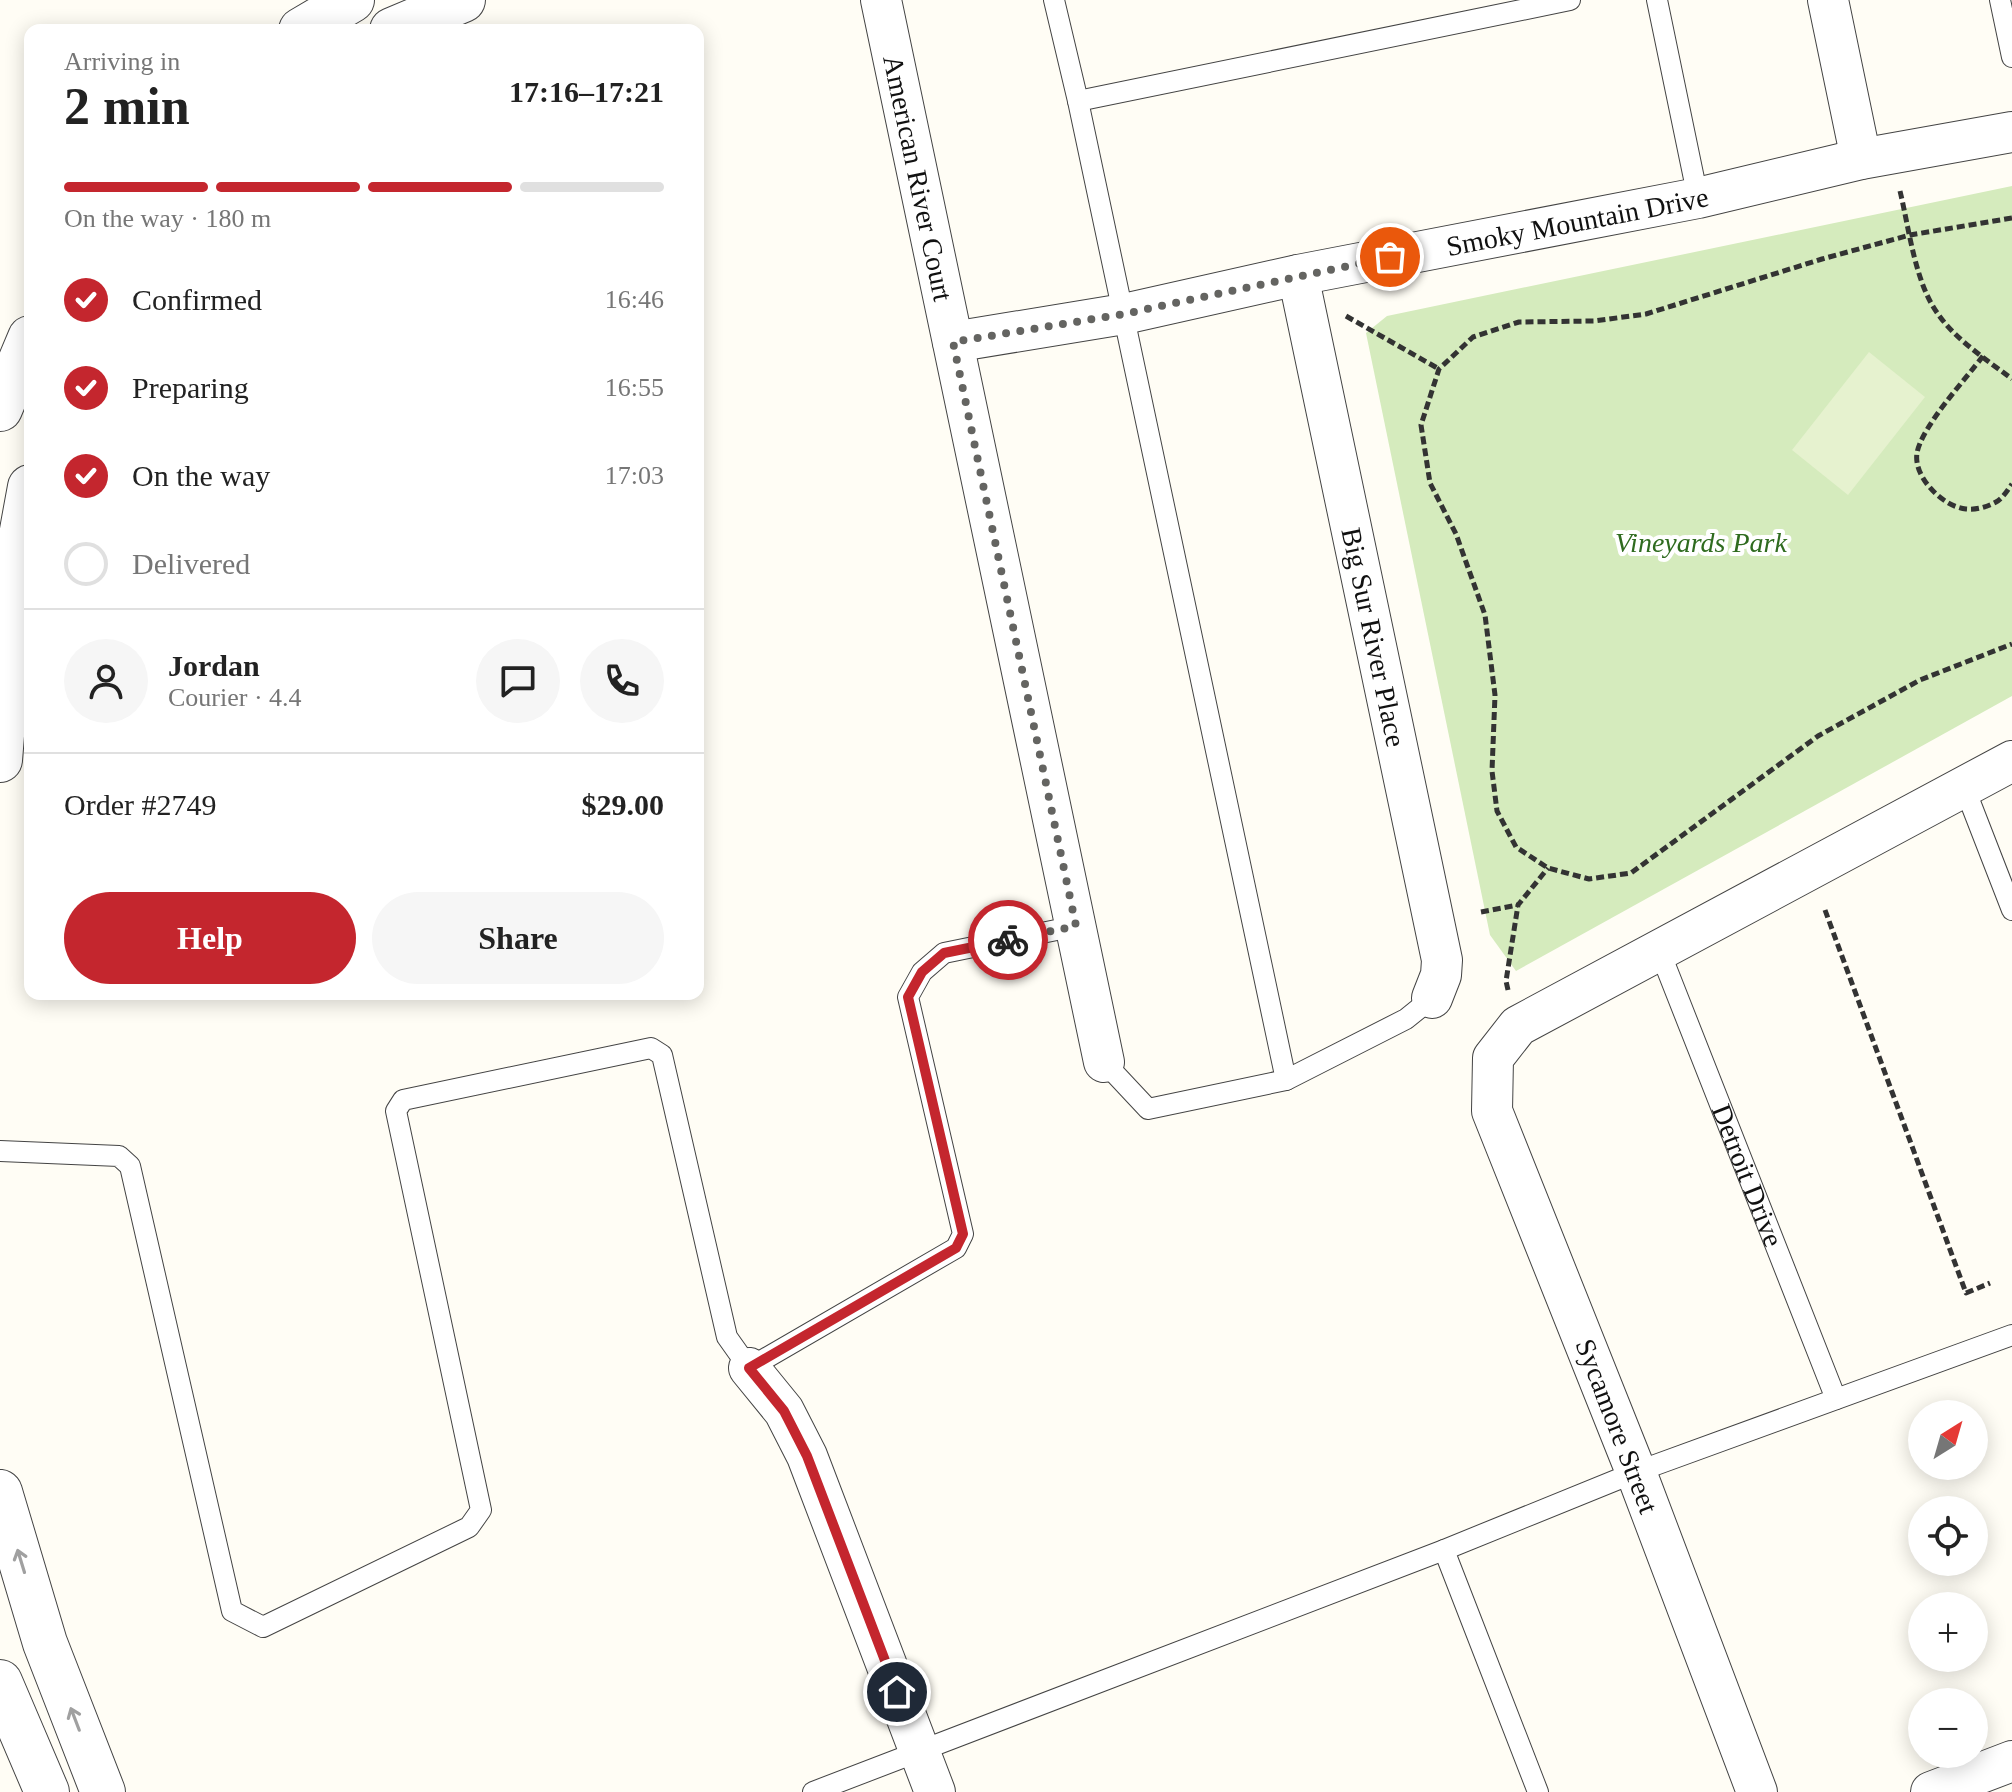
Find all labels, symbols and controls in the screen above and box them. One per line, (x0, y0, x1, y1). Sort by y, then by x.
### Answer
text: Arriving in (64, 47, 180, 76)
street label: American River Court (877, 52, 959, 304)
text: 17:16–17:21 (509, 75, 664, 108)
text: 2 min (64, 78, 190, 135)
street label: Smoky Mountain Drive (1444, 181, 1711, 262)
text: On the way · 180 m (64, 204, 271, 233)
pin (1356, 223, 1424, 291)
icon: bag (1368, 235, 1412, 279)
icon: check (64, 278, 108, 322)
text: Confirmed (132, 283, 262, 316)
text: 16:46 (605, 285, 664, 314)
icon: check (64, 366, 108, 410)
text: Preparing (132, 371, 249, 404)
text: 16:55 (605, 373, 664, 402)
icon: check (64, 454, 108, 498)
text: On the way (132, 459, 270, 492)
text: 17:03 (605, 461, 664, 490)
street label: Big Sur River Place (1336, 525, 1412, 750)
park label: Vineyards Park (1615, 527, 1787, 558)
text: Delivered (132, 547, 250, 580)
button: person (64, 639, 148, 723)
button: chat (476, 639, 560, 723)
button: phone (580, 639, 664, 723)
text: Jordan (168, 649, 260, 682)
text: Courier · 4.4 (168, 683, 302, 712)
text: Order #2749 (64, 788, 216, 821)
text: $29.00 (582, 788, 664, 821)
button: Help (64, 892, 356, 984)
button: Share (372, 892, 664, 984)
courier (968, 900, 1048, 980)
icon: bike (986, 918, 1030, 962)
street label: Detroit Drive (1706, 1100, 1790, 1251)
street label: Sycamore Street (1570, 1334, 1665, 1518)
north arrow (1908, 1400, 1988, 1480)
map controls (1908, 1400, 1988, 1768)
button: locate (1908, 1496, 1988, 1576)
one-way arrow (13, 1548, 28, 1574)
button: + (1908, 1592, 1988, 1672)
pin (863, 1658, 931, 1726)
icon: home (875, 1670, 919, 1714)
button: − (1908, 1688, 1988, 1768)
one-way arrow (67, 1707, 81, 1732)

